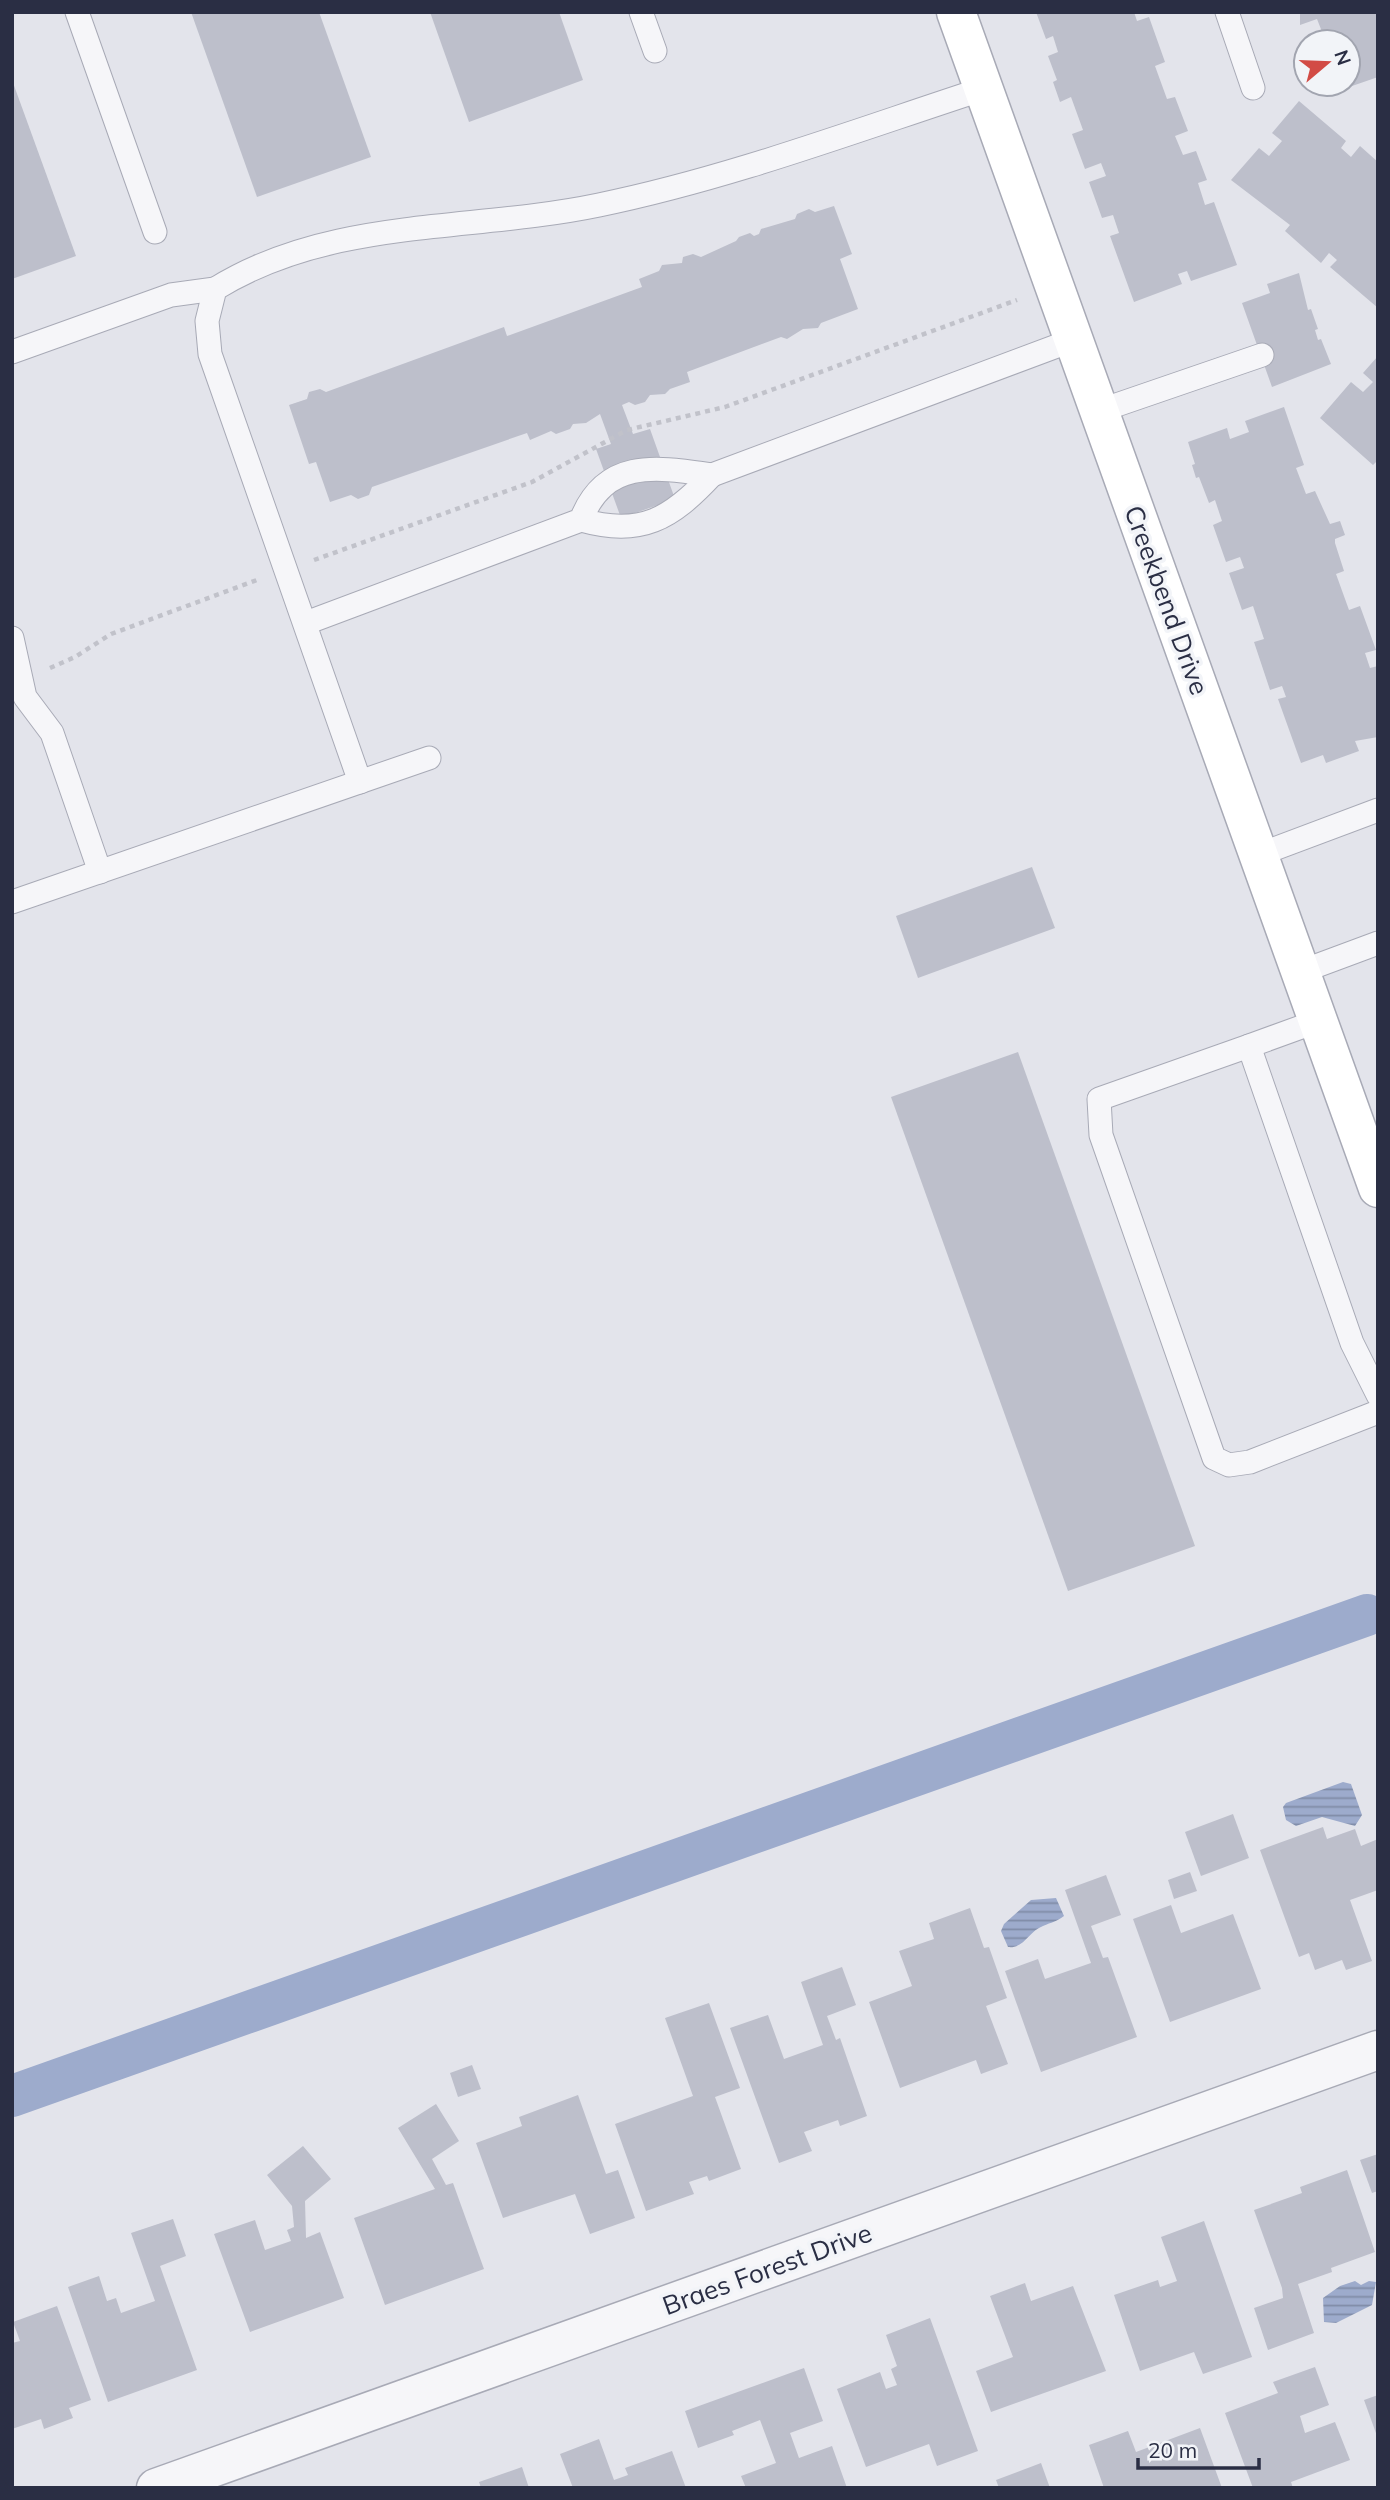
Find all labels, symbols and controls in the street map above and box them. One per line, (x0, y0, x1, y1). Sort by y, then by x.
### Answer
north arrow (1292, 28, 1362, 98)
text: N (1329, 47, 1357, 68)
street label: Creekbend Drive (1117, 501, 1217, 699)
street label: Braes Forest Drive (658, 2216, 876, 2322)
scale bar (1138, 2426, 1259, 2470)
text: 20 m (1148, 2437, 1197, 2463)

